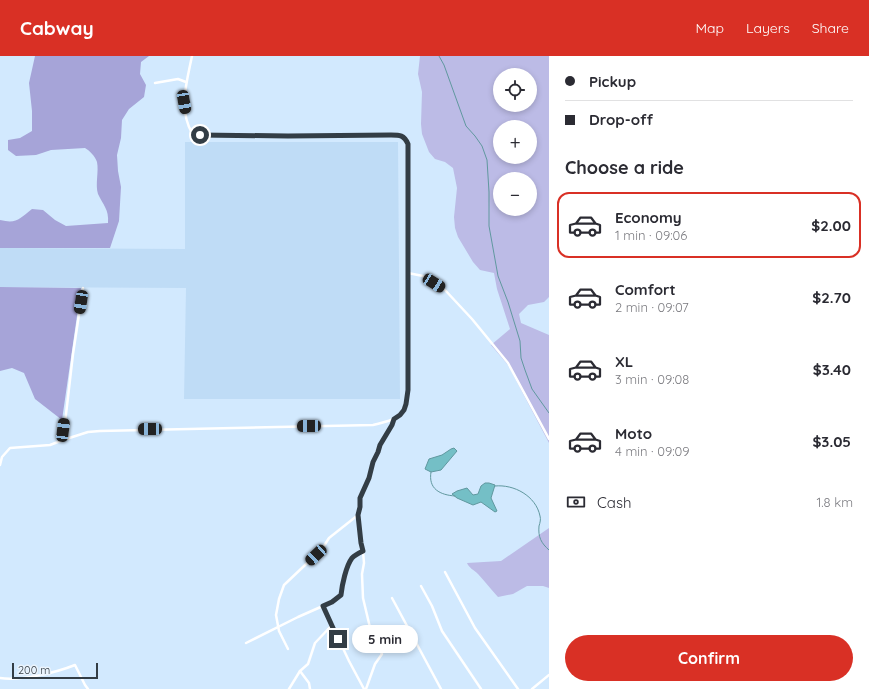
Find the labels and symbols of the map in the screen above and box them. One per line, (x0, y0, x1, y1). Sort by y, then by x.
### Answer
car (176, 89, 192, 115)
route start (191, 126, 209, 144)
car (421, 272, 447, 294)
car (73, 289, 89, 315)
car (56, 417, 70, 443)
car (297, 420, 321, 432)
car (138, 423, 162, 435)
car (303, 542, 329, 568)
callout: 5 min (352, 625, 418, 653)
route end (329, 630, 347, 648)
scale bar (12, 661, 98, 680)

